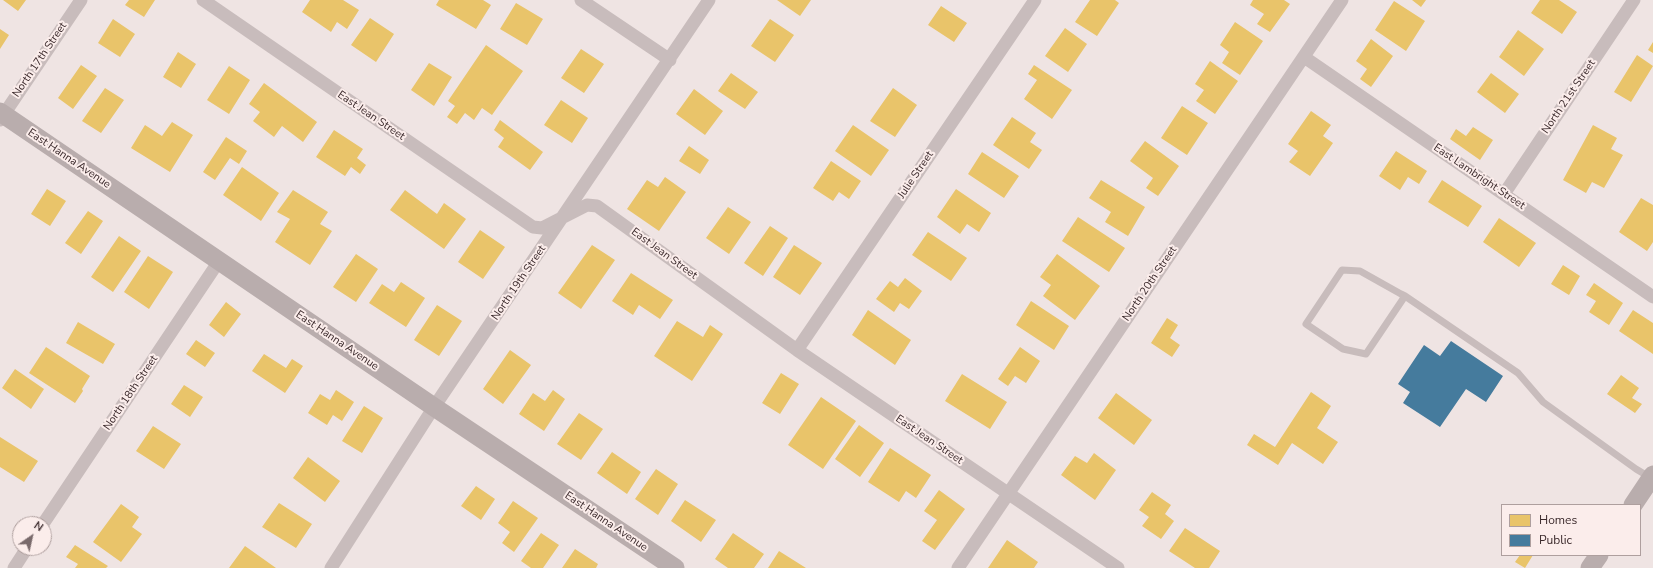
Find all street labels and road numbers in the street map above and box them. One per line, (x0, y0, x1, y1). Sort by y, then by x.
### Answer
street label: North 17th Street (10, 20, 70, 100)
street label: North 21st Street (1539, 57, 1599, 137)
street label: East Jean Street (335, 89, 407, 143)
street label: East Hanna Avenue (25, 126, 113, 192)
street label: East Lambright Street (1431, 141, 1527, 213)
street label: Julie Street (895, 149, 937, 201)
street label: East Jean Street (628, 226, 700, 282)
street label: North 19th Street (489, 243, 549, 323)
street label: North 20th Street (1120, 244, 1180, 324)
street label: East Hanna Avenue (293, 308, 381, 374)
street label: North 18th Street (101, 353, 161, 433)
street label: East Jean Street (893, 413, 965, 467)
street label: East Hanna Avenue (562, 489, 650, 555)

